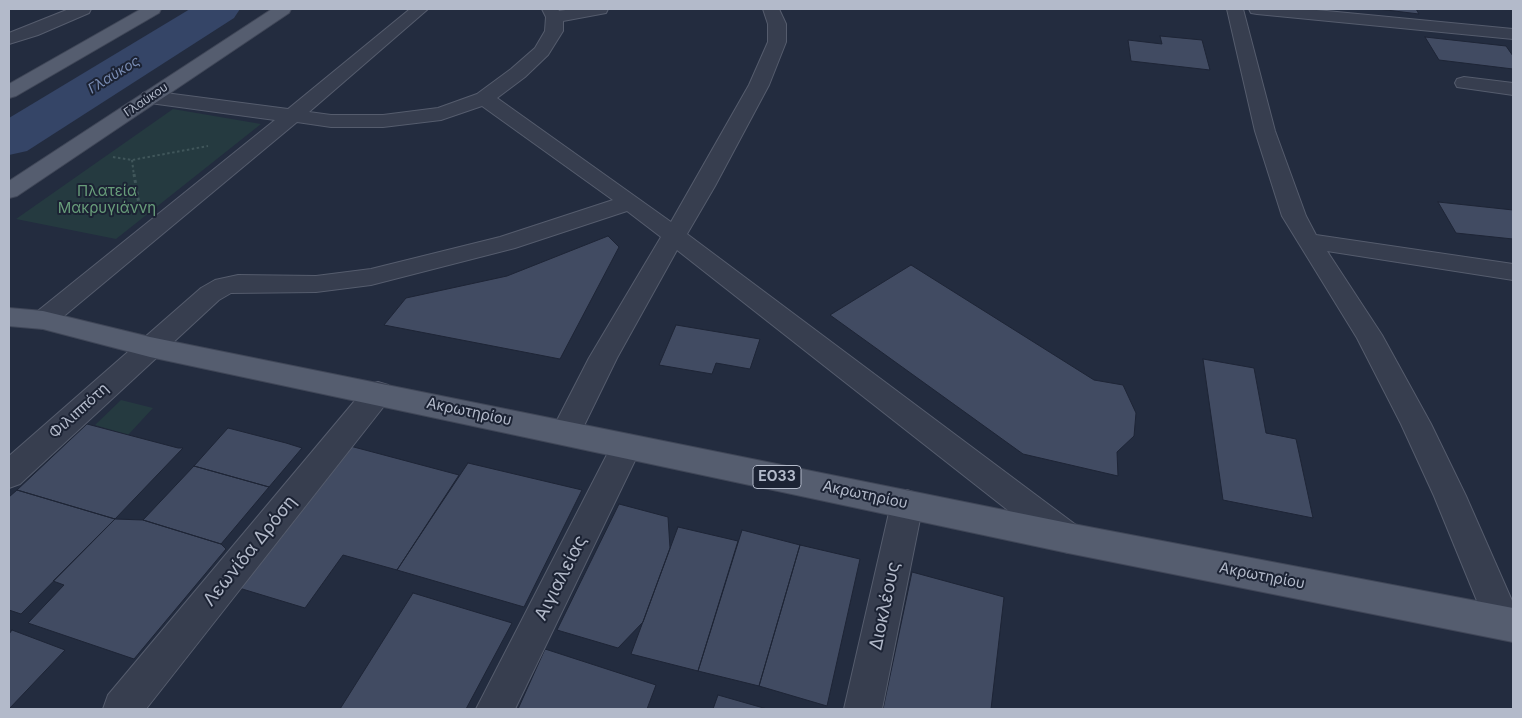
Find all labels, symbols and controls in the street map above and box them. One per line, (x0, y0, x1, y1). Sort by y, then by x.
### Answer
water label: Γλαύκος (85, 53, 143, 97)
street label: Γλαύκου (121, 80, 171, 120)
park label: Πλατεία Μακρυγιάννη (58, 182, 156, 217)
street label: Φιλιππότη (46, 380, 112, 442)
street label: Ακρωτηρίου (425, 394, 513, 430)
road number: ΕΟ33 (753, 466, 801, 488)
street label: Ακρωτηρίου (821, 477, 909, 513)
street label: Λεωνίδα Δρόση (199, 491, 301, 611)
street label: Αιγιαλείας (530, 532, 592, 624)
street label: Ακρωτηρίου (1218, 559, 1306, 593)
street label: Διοκλέους (865, 560, 905, 652)

